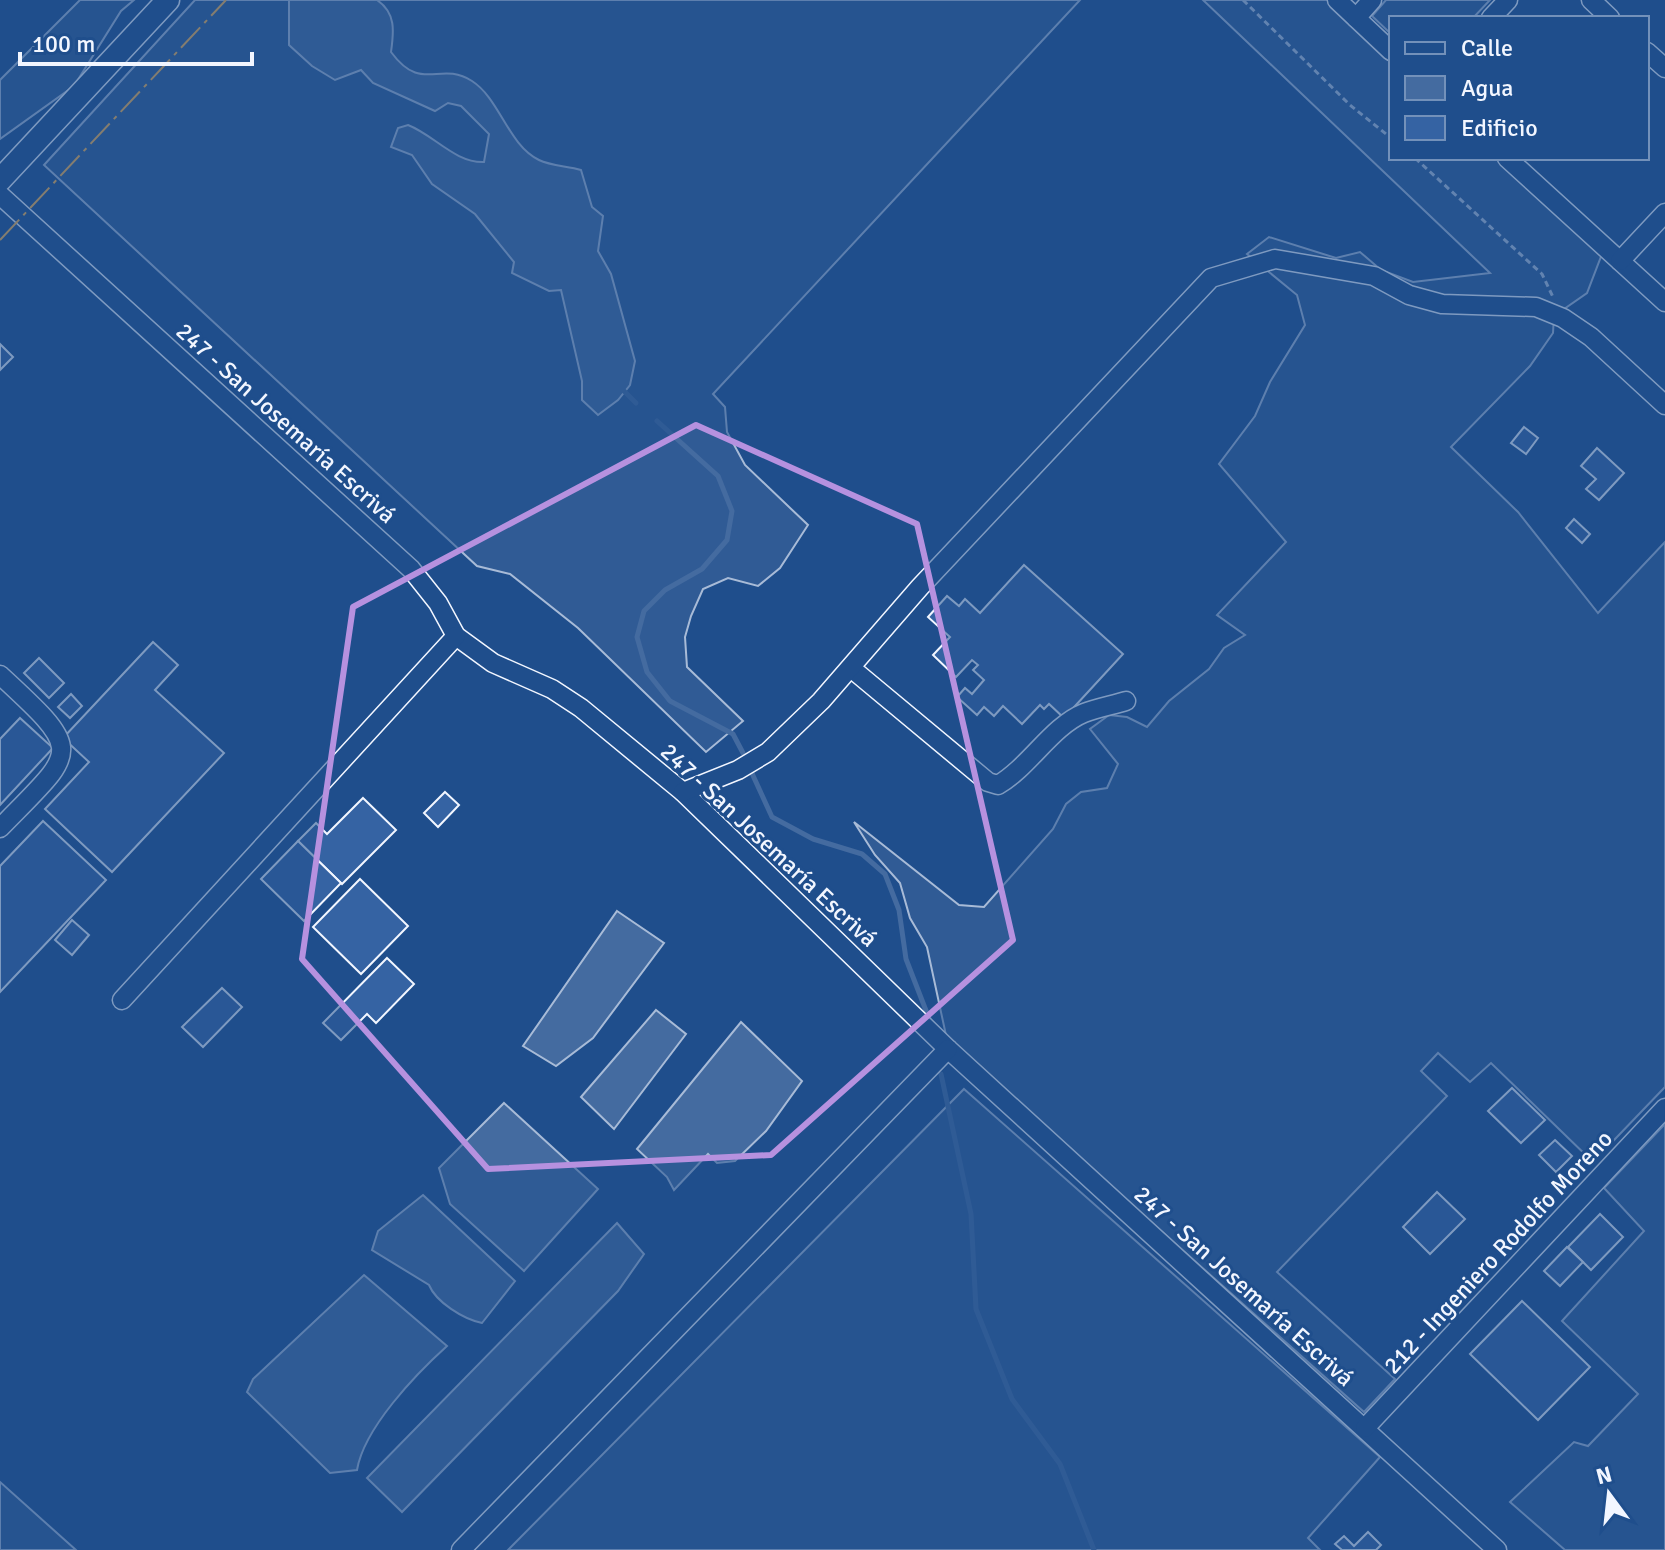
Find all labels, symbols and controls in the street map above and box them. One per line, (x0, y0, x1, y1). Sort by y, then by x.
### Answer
scale bar (20, 16, 252, 66)
legend (1389, 16, 1649, 160)
text: 100 m (32, 29, 95, 59)
text: Calle (1461, 33, 1513, 63)
text: Agua (1461, 73, 1513, 103)
text: Edificio (1461, 113, 1538, 143)
street label: 247 - San Josemaría Escrivá (170, 316, 402, 530)
street label: 247 - San Josemaría Escrivá (654, 737, 884, 953)
street label: 212 - Ingeniero Rodolfo Moreno (1377, 1124, 1619, 1380)
street label: 247 - San Josemaría Escrivá (1128, 1179, 1360, 1393)
north arrow (1569, 1454, 1649, 1534)
text: N (1593, 1460, 1615, 1490)

